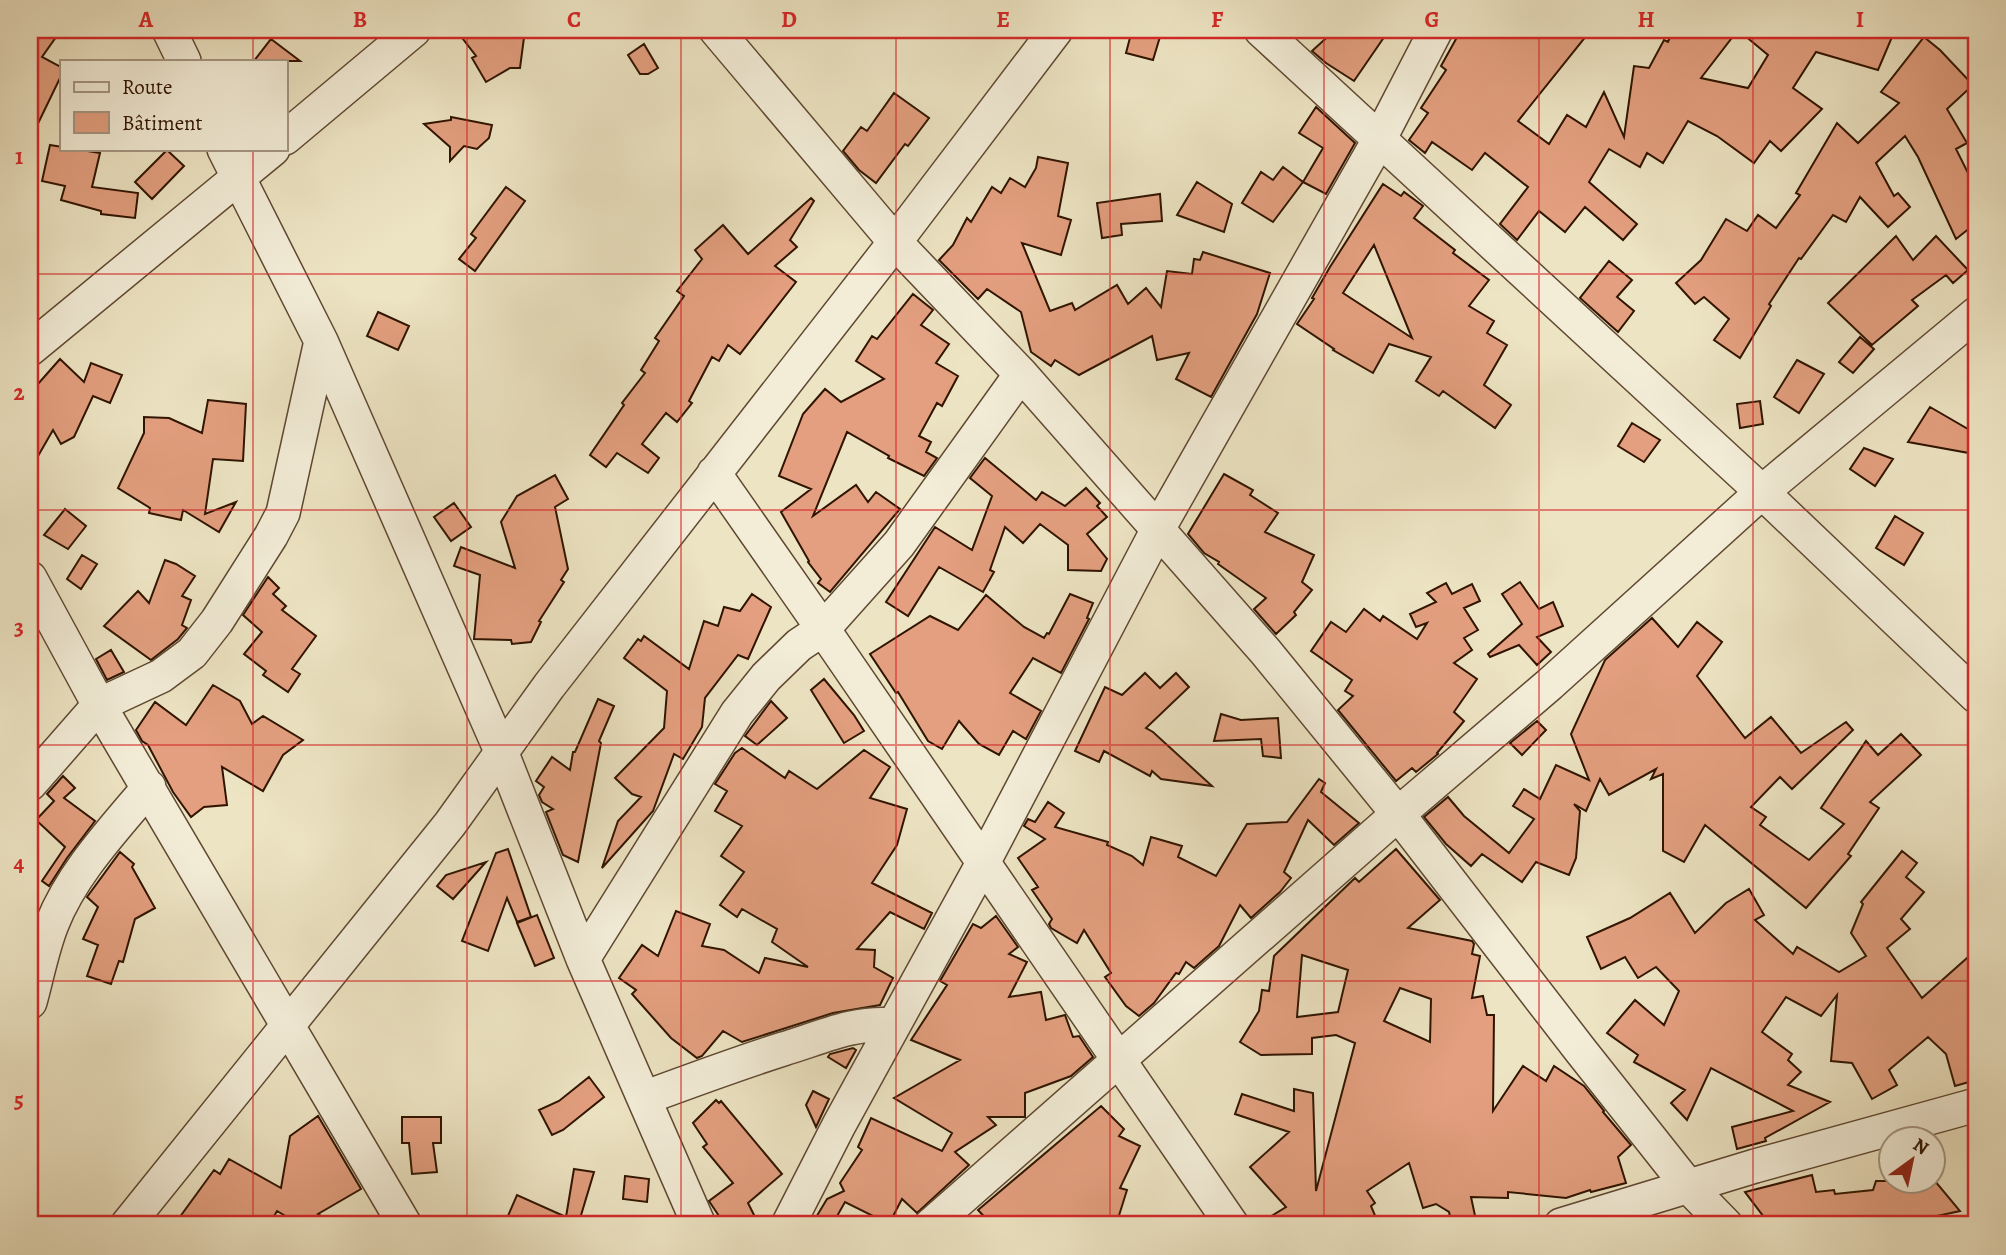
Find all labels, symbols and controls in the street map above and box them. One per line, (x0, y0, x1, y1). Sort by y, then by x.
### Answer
text: A (138, 4, 154, 35)
text: B (353, 4, 367, 35)
text: C (567, 4, 581, 35)
text: D (781, 4, 797, 35)
text: E (996, 4, 1010, 35)
text: F (1211, 4, 1224, 35)
text: G (1424, 4, 1440, 35)
text: H (1637, 4, 1655, 35)
text: I (1856, 4, 1864, 35)
legend (60, 60, 287, 150)
text: Route (122, 73, 172, 101)
text: Bâtiment (122, 109, 203, 137)
text: 1 (15, 141, 23, 172)
text: 2 (13, 377, 25, 408)
text: 3 (14, 612, 24, 643)
text: 4 (14, 848, 25, 879)
text: 5 (14, 1084, 24, 1115)
north arrow (1876, 1126, 1946, 1196)
text: N (1908, 1132, 1934, 1161)

